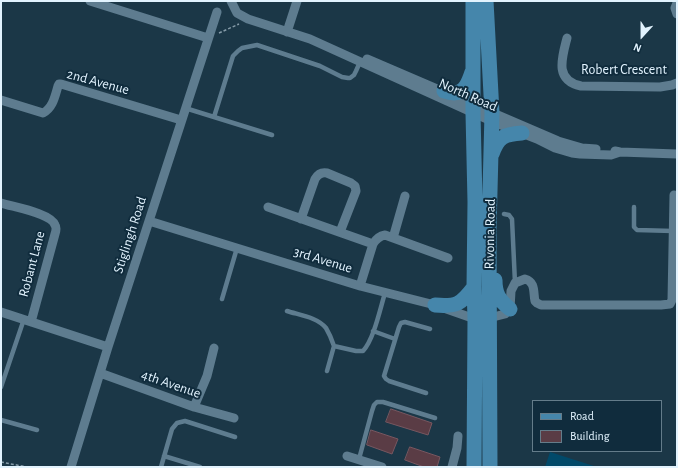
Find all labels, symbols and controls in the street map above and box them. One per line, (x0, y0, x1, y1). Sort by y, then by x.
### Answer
north arrow (622, 16, 662, 56)
text: N (632, 41, 643, 54)
street label: Robert Crescent (581, 62, 667, 78)
street label: 2nd Avenue (65, 66, 131, 98)
street label: North Road (436, 75, 500, 115)
street label: Stiglingh Road (110, 195, 150, 275)
street label: Rivonia Road (481, 198, 499, 270)
street label: Robant Lane (15, 229, 49, 299)
street label: 3rd Avenue (292, 243, 354, 277)
street label: 4th Avenue (139, 366, 203, 402)
legend (532, 400, 662, 452)
text: Road (570, 410, 594, 422)
text: Building (570, 430, 610, 442)

